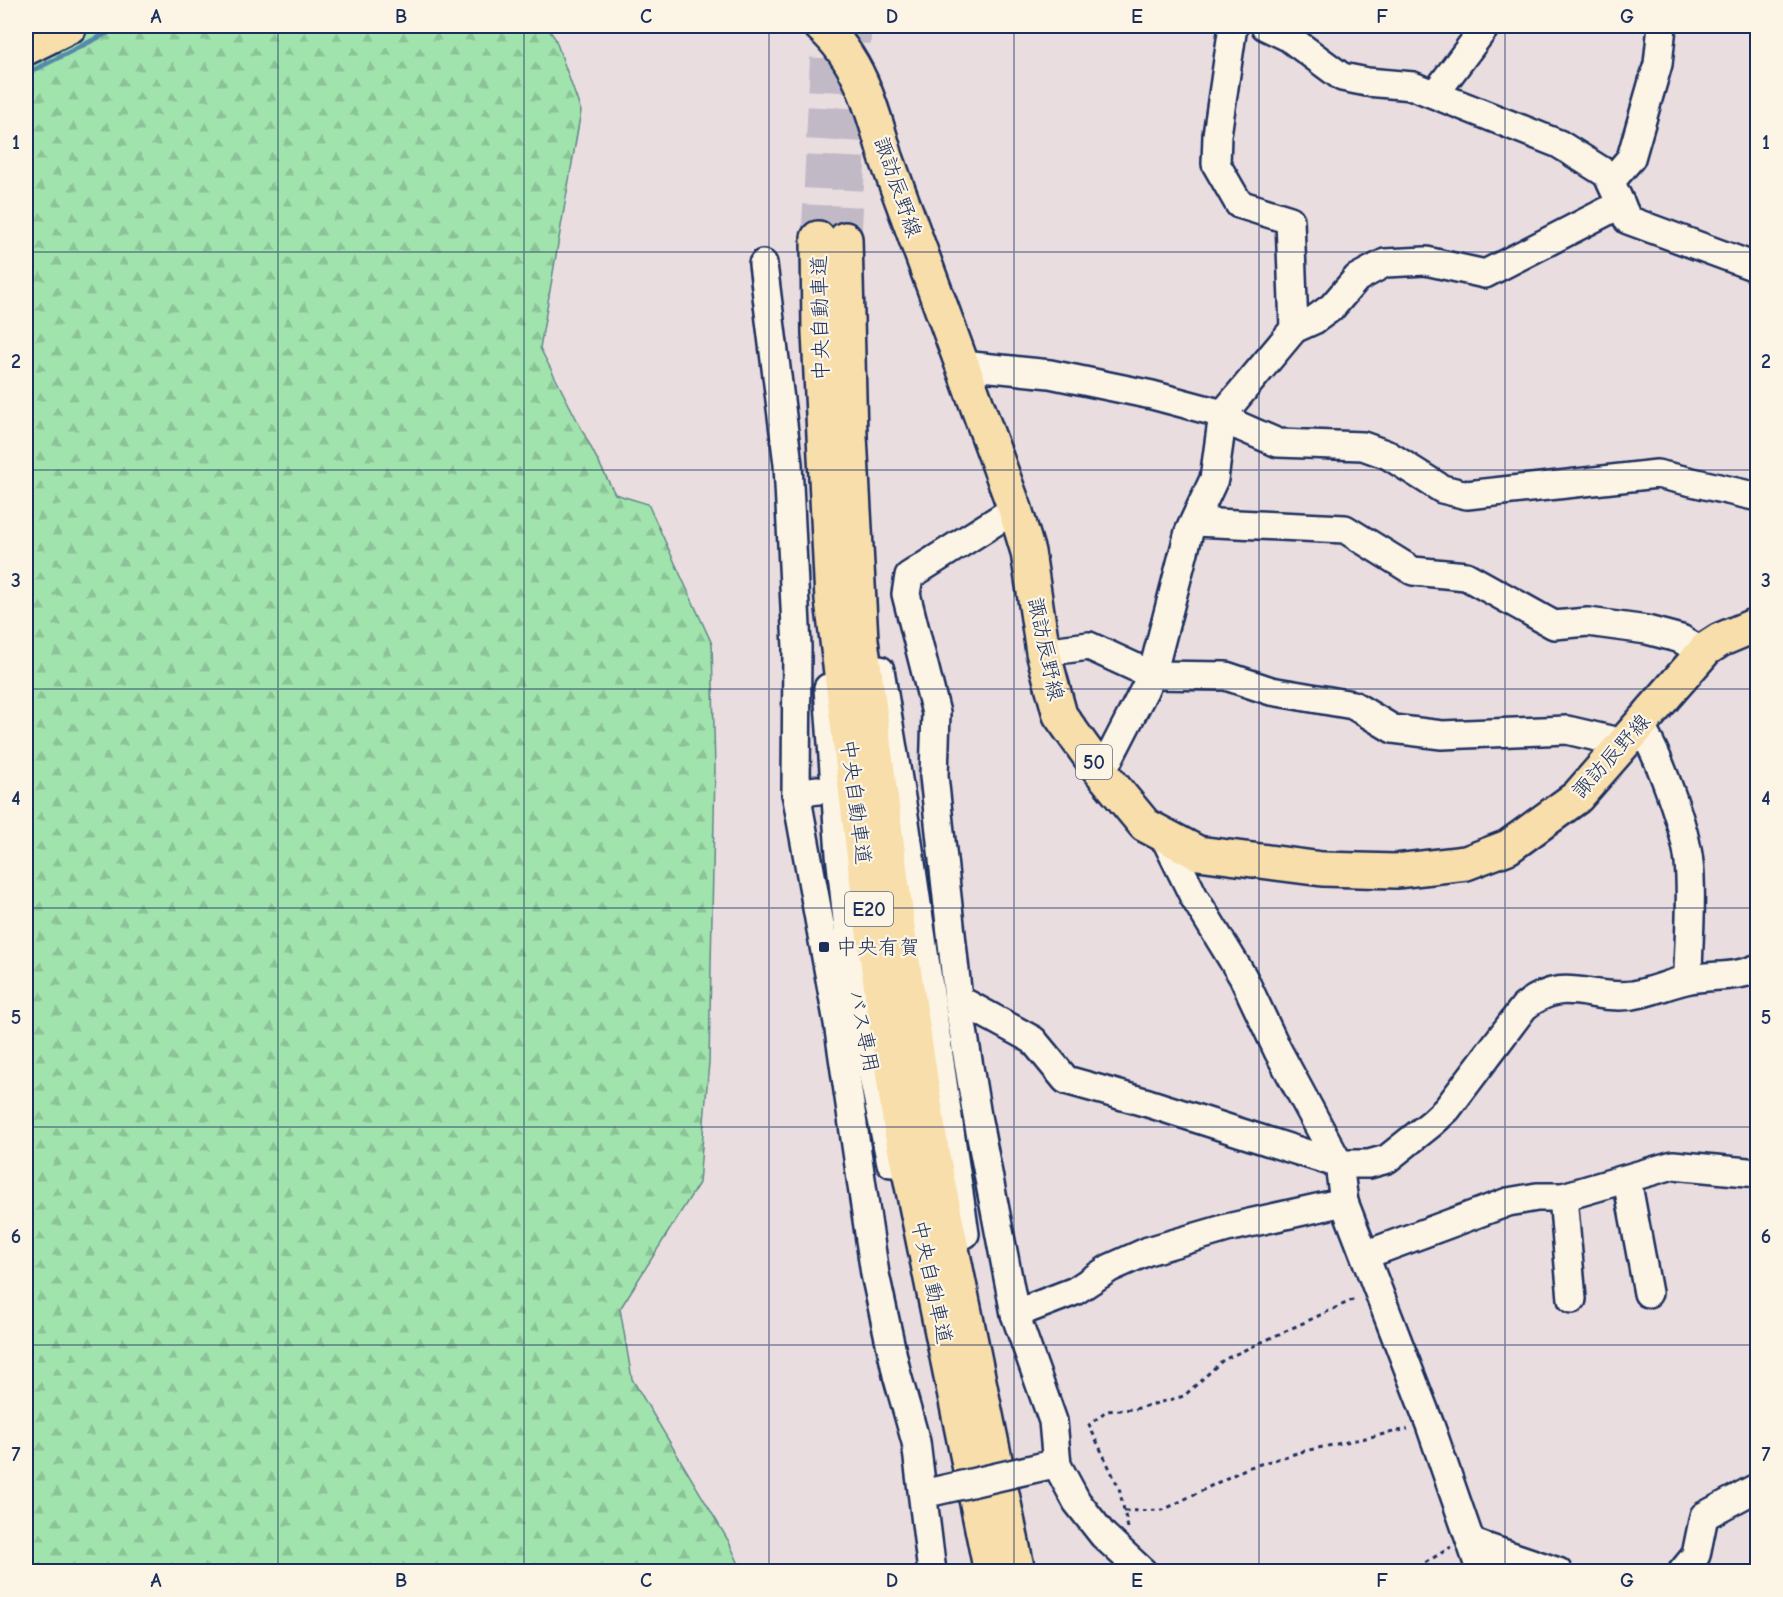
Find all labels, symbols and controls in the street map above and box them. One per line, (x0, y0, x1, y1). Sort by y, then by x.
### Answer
text: A (150, 5, 162, 28)
text: B (395, 5, 407, 28)
text: C (640, 5, 652, 28)
text: D (886, 5, 898, 28)
text: E (1131, 5, 1143, 28)
text: F (1376, 5, 1388, 28)
text: G (1620, 5, 1634, 28)
text: 1 (12, 131, 20, 154)
text: 1 (1762, 131, 1770, 154)
street label: 諏訪辰野線 (870, 133, 926, 241)
street label: 中央自動車道 (807, 255, 833, 381)
text: 2 (11, 350, 21, 373)
text: 2 (1761, 350, 1771, 373)
text: 3 (11, 569, 21, 592)
text: 3 (1761, 569, 1771, 592)
street label: 諏訪辰野線 (1023, 595, 1069, 703)
street label: 諏訪辰野線 (1567, 709, 1655, 803)
street label: 中央自動車道 (836, 738, 876, 866)
road number: 50 (1076, 745, 1112, 779)
text: 4 (11, 787, 21, 810)
text: 4 (1761, 787, 1771, 810)
road number: E20 (845, 892, 893, 926)
place label: 中央有賀 (836, 935, 920, 959)
marker: 中央有賀 (817, 940, 831, 954)
street label: バス専用 (844, 987, 884, 1075)
text: 5 (11, 1006, 21, 1029)
text: 5 (1761, 1006, 1771, 1029)
street label: 中央自動車道 (907, 1218, 957, 1346)
text: 6 (11, 1225, 21, 1248)
text: 6 (1761, 1225, 1771, 1248)
text: 7 (12, 1443, 21, 1466)
text: 7 (1762, 1443, 1771, 1466)
text: A (150, 1569, 162, 1592)
text: B (395, 1569, 407, 1592)
text: C (640, 1569, 652, 1592)
text: D (886, 1569, 898, 1592)
text: E (1131, 1569, 1143, 1592)
text: F (1376, 1569, 1388, 1592)
text: G (1620, 1569, 1634, 1592)

